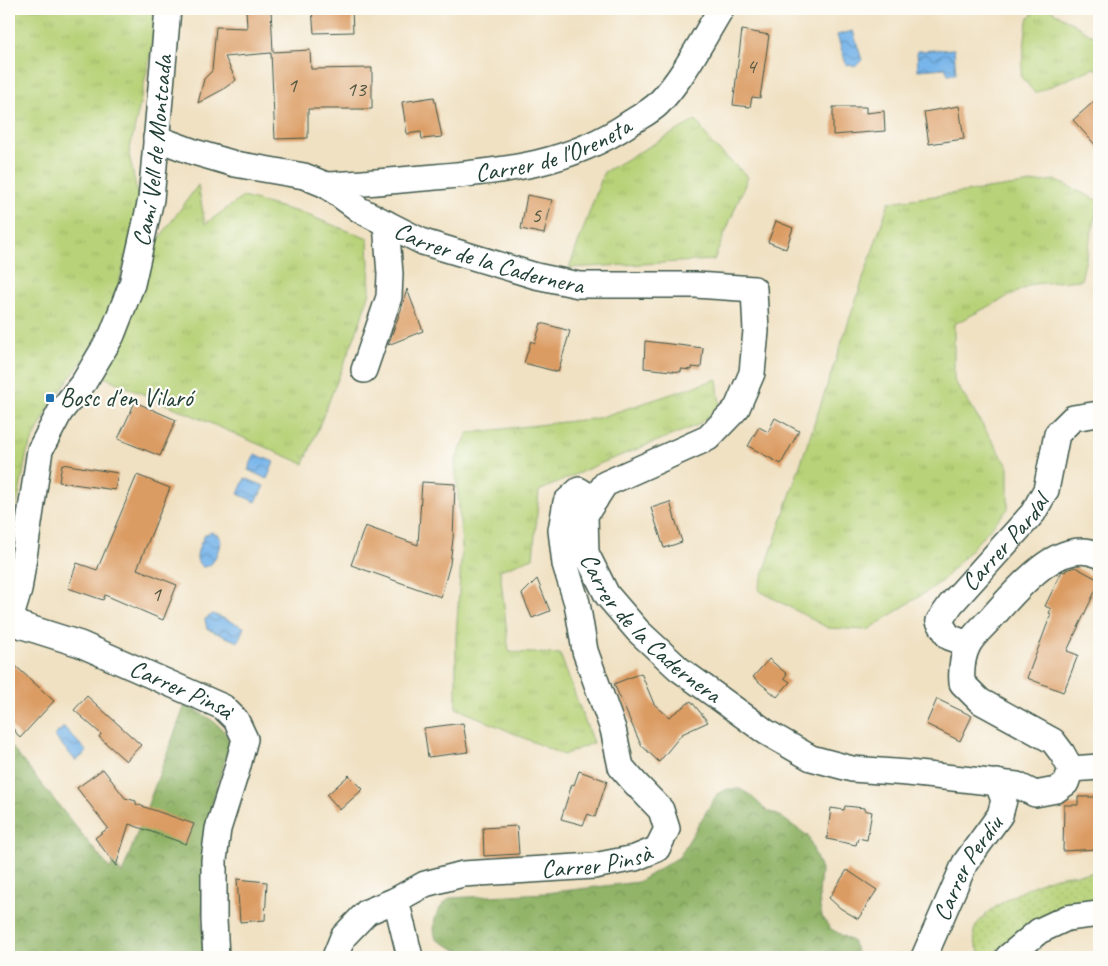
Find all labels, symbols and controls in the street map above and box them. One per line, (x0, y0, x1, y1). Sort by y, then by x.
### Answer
street label: Camí Vell de Montcada (125, 52, 180, 250)
house number: 4 (746, 52, 758, 80)
house number: 1 (287, 71, 298, 99)
house number: 13 (346, 75, 368, 103)
street label: Carrer de l'Oreneta (473, 109, 639, 189)
house number: 5 (531, 201, 542, 229)
street label: Carrer de la Cadernera (389, 214, 589, 302)
place label: Bosc d'en Vilaró (60, 382, 196, 414)
marker: Bosc d'en Vilaró (44, 392, 56, 404)
street label: Carrer Pardal (954, 484, 1059, 598)
street label: Carrer de la Cadernera (573, 548, 729, 711)
house number: 1 (151, 580, 162, 608)
street label: Carrer Pinsà (125, 652, 243, 727)
street label: Carrer Perdiu (926, 808, 1011, 926)
street label: Carrer Pinsà (540, 836, 658, 885)

